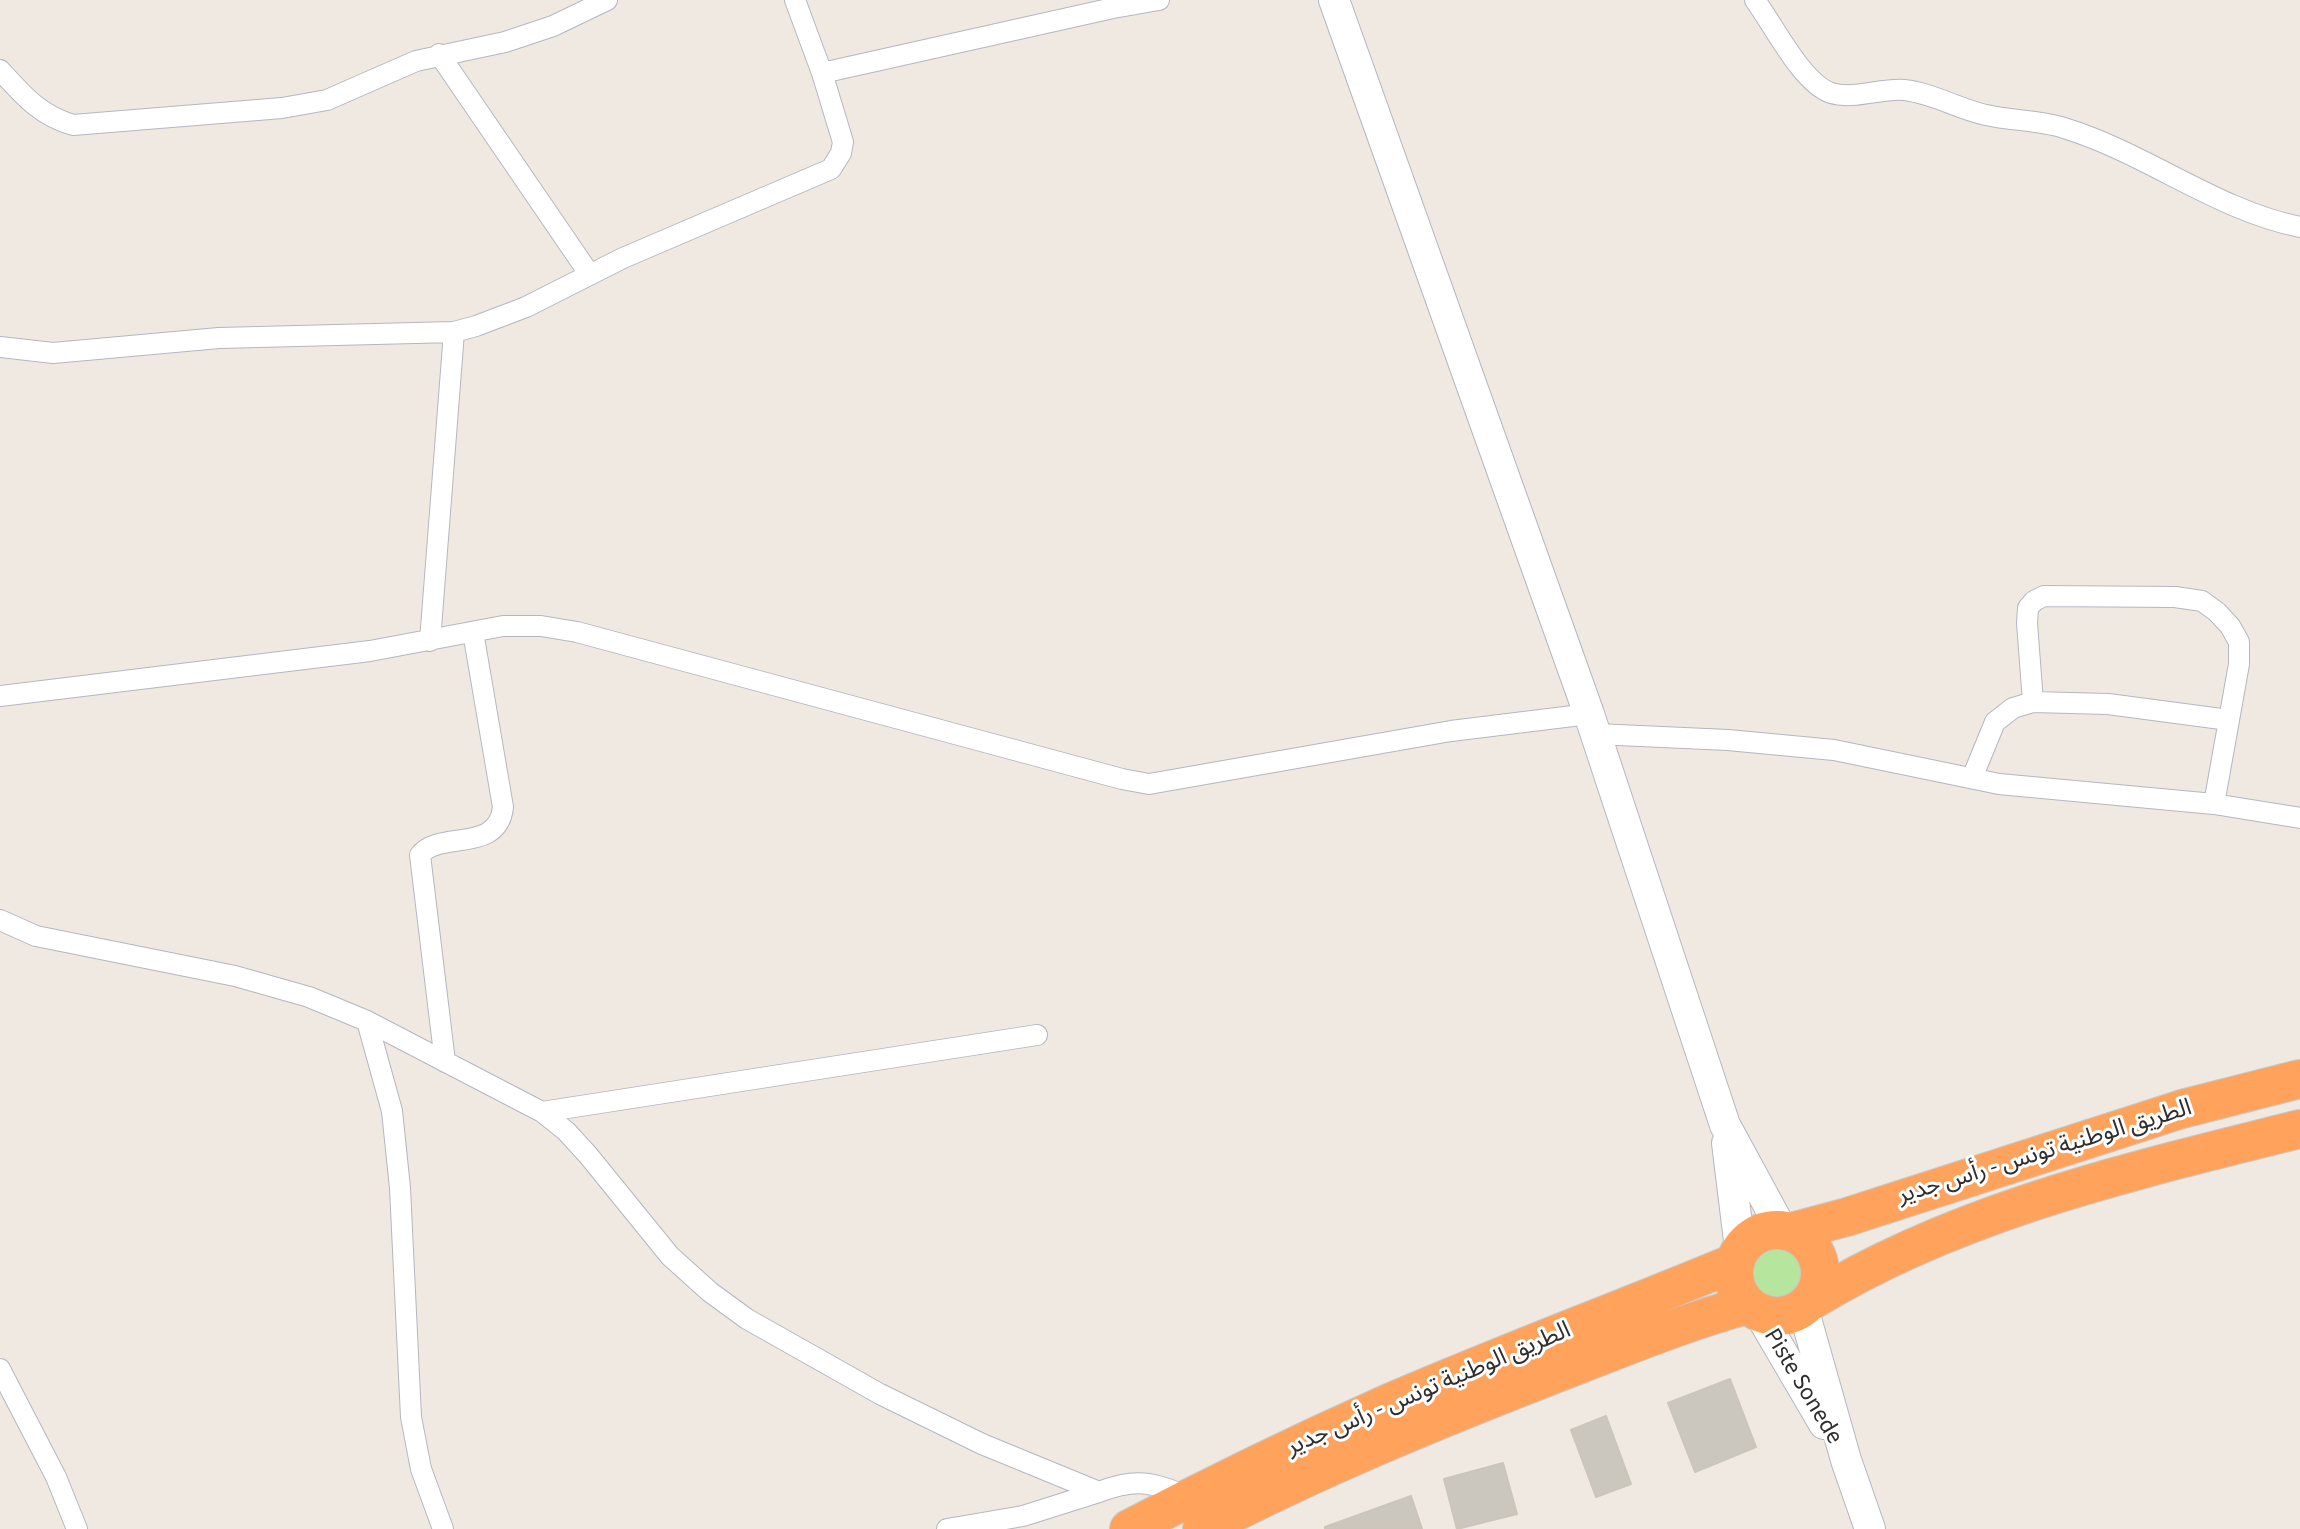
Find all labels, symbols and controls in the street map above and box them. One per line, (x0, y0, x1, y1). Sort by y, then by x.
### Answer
street label: الطريق الوطنية تونس - رأس جدير (1894, 1094, 2196, 1212)
street label: الطريق الوطنية تونس - رأس جدير (1283, 1317, 1575, 1463)
street label: Piste Sonede (1756, 1324, 1848, 1450)

